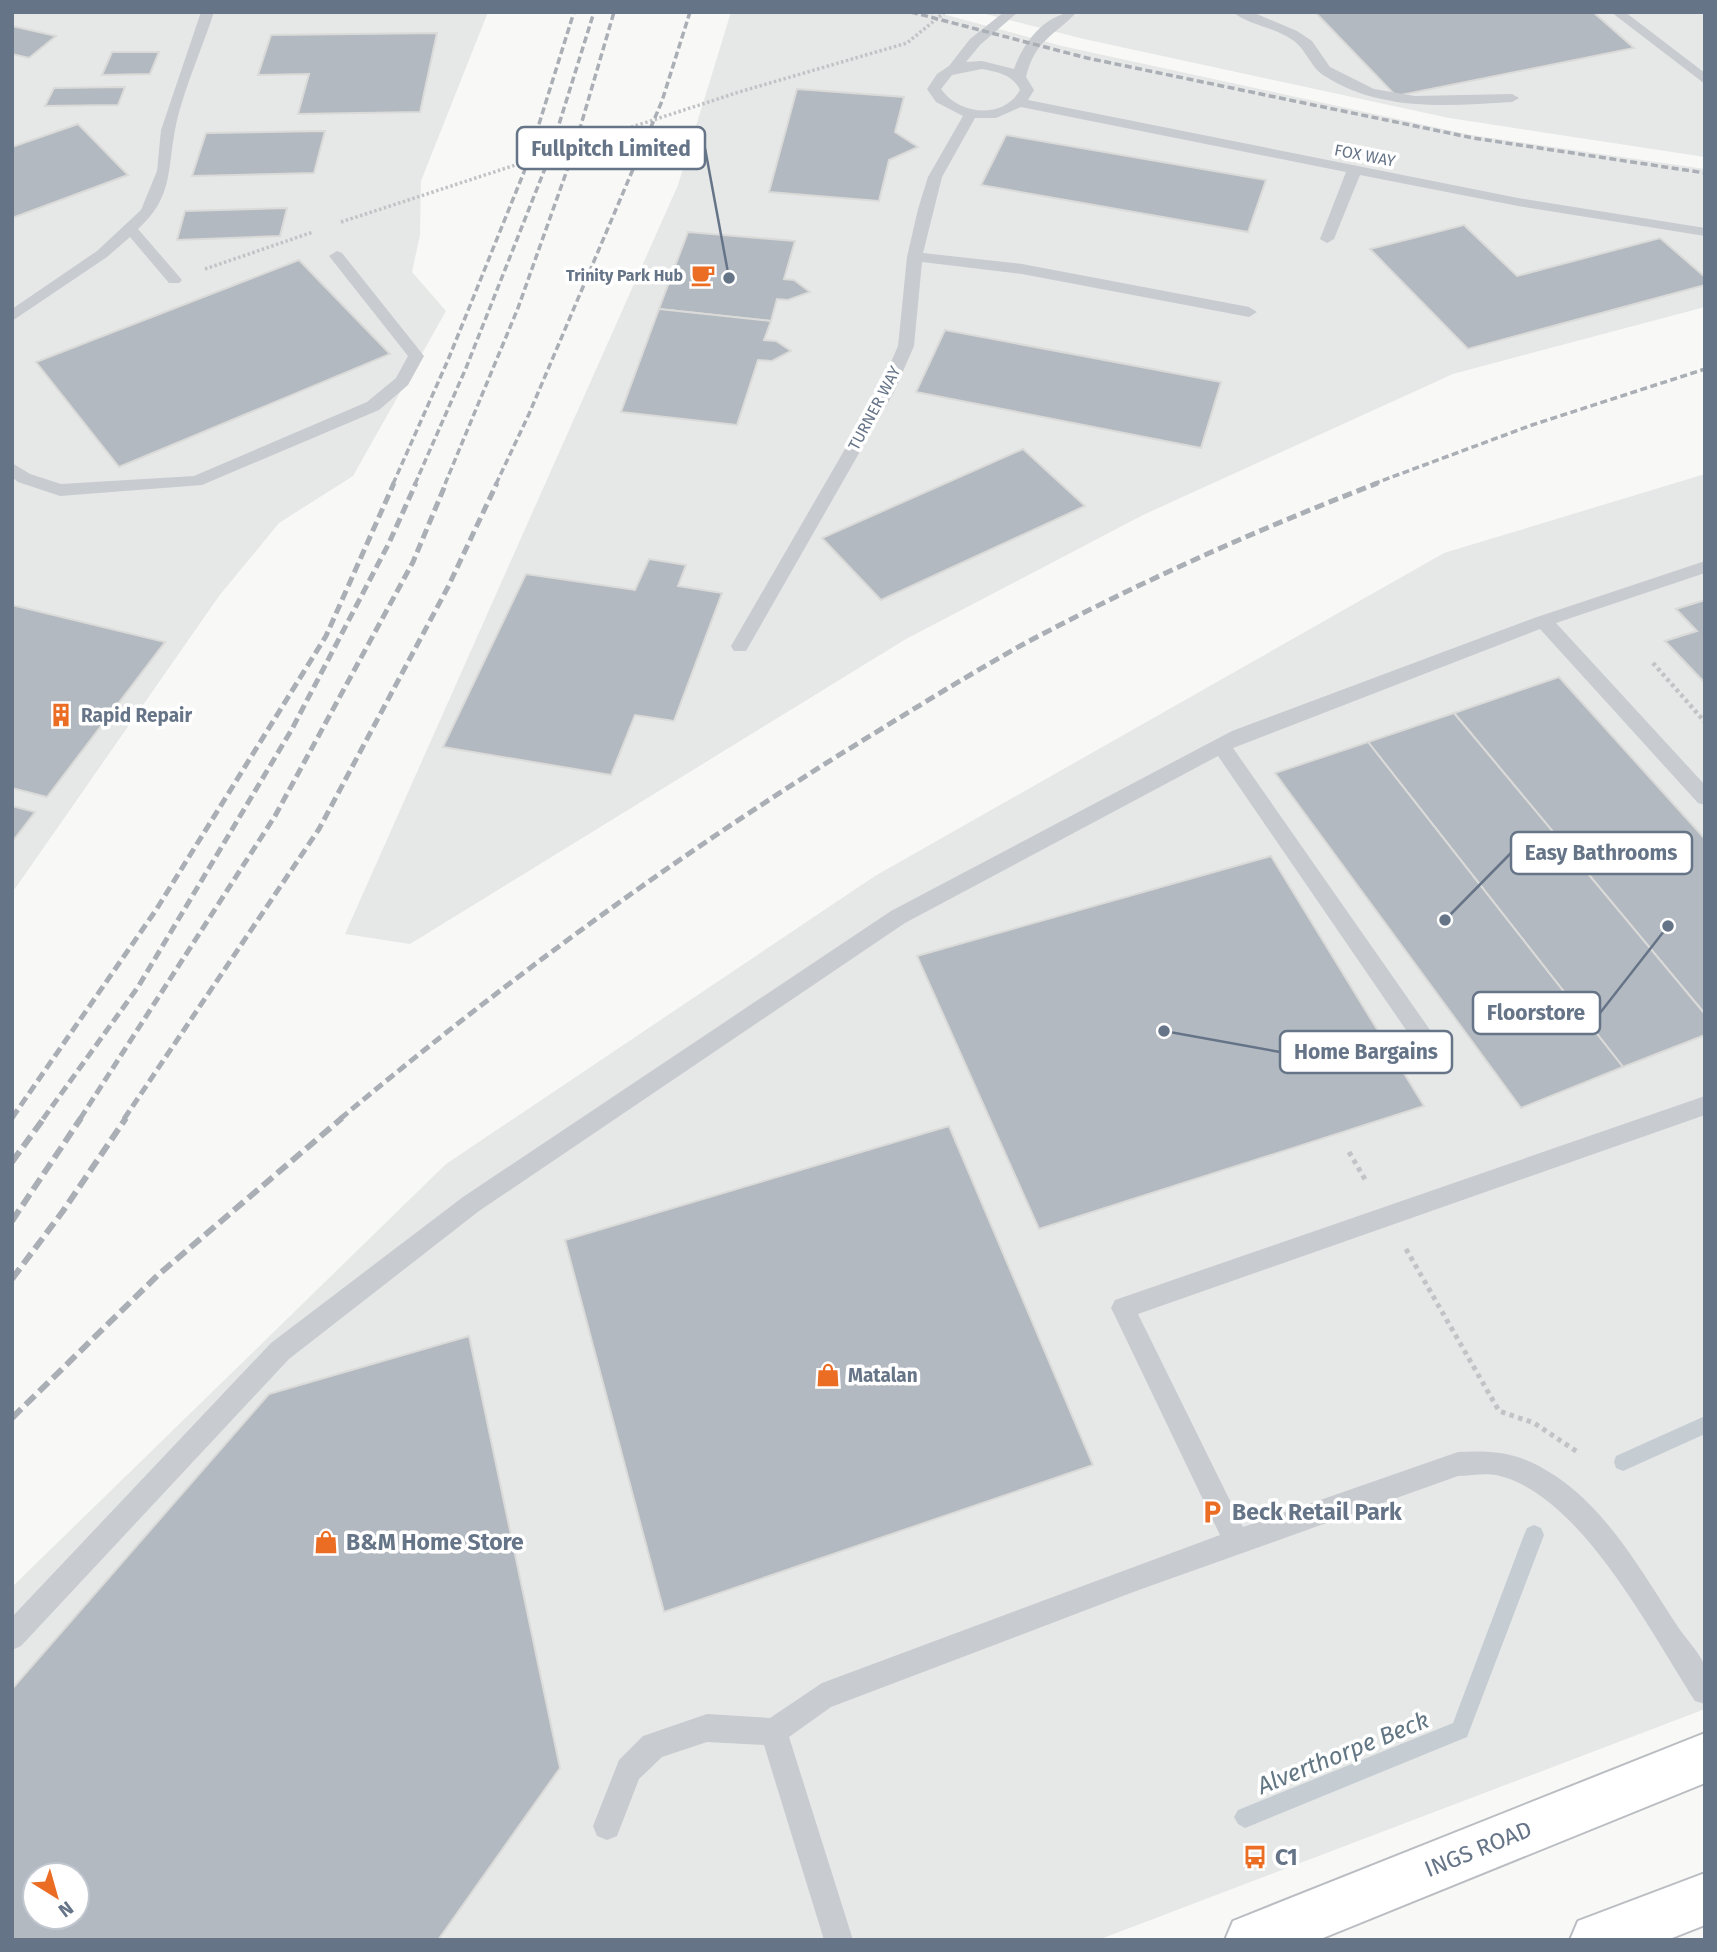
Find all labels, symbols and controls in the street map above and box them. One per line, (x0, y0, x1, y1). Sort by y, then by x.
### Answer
callout: Fullpitch Limited (517, 127, 705, 169)
text: Fullpitch Limited (531, 136, 691, 162)
street label: FOX WAY (1333, 140, 1397, 171)
cafe icon: Trinity Park Hub (689, 261, 717, 289)
place label: Trinity Park Hub (566, 266, 683, 285)
street label: TURNER WAY (844, 363, 905, 453)
building icon: Rapid Repair (47, 701, 75, 729)
place label: Rapid Repair (81, 704, 192, 727)
callout: Easy Bathrooms (1511, 832, 1692, 874)
text: Easy Bathrooms (1525, 840, 1677, 866)
callout: Floorstore (1473, 992, 1600, 1034)
text: Floorstore (1487, 1000, 1586, 1026)
callout: Home Bargains (1280, 1031, 1452, 1073)
text: Home Bargains (1294, 1039, 1438, 1065)
shop icon: Matalan (814, 1361, 842, 1389)
place label: Matalan (848, 1364, 918, 1387)
parking icon: Beck Retail Park (1198, 1498, 1226, 1526)
place label: Beck Retail Park (1232, 1498, 1402, 1526)
shop icon: B&M Home Store (312, 1528, 340, 1556)
place label: B&M Home Store (346, 1528, 524, 1556)
water label: Alverthorpe Beck (1252, 1706, 1433, 1801)
street label: INGS ROAD (1420, 1815, 1536, 1883)
bus stop icon: C1 (1241, 1843, 1269, 1871)
place label: C1 (1275, 1843, 1298, 1871)
north arrow (21, 1861, 91, 1931)
text: N (54, 1896, 78, 1922)

